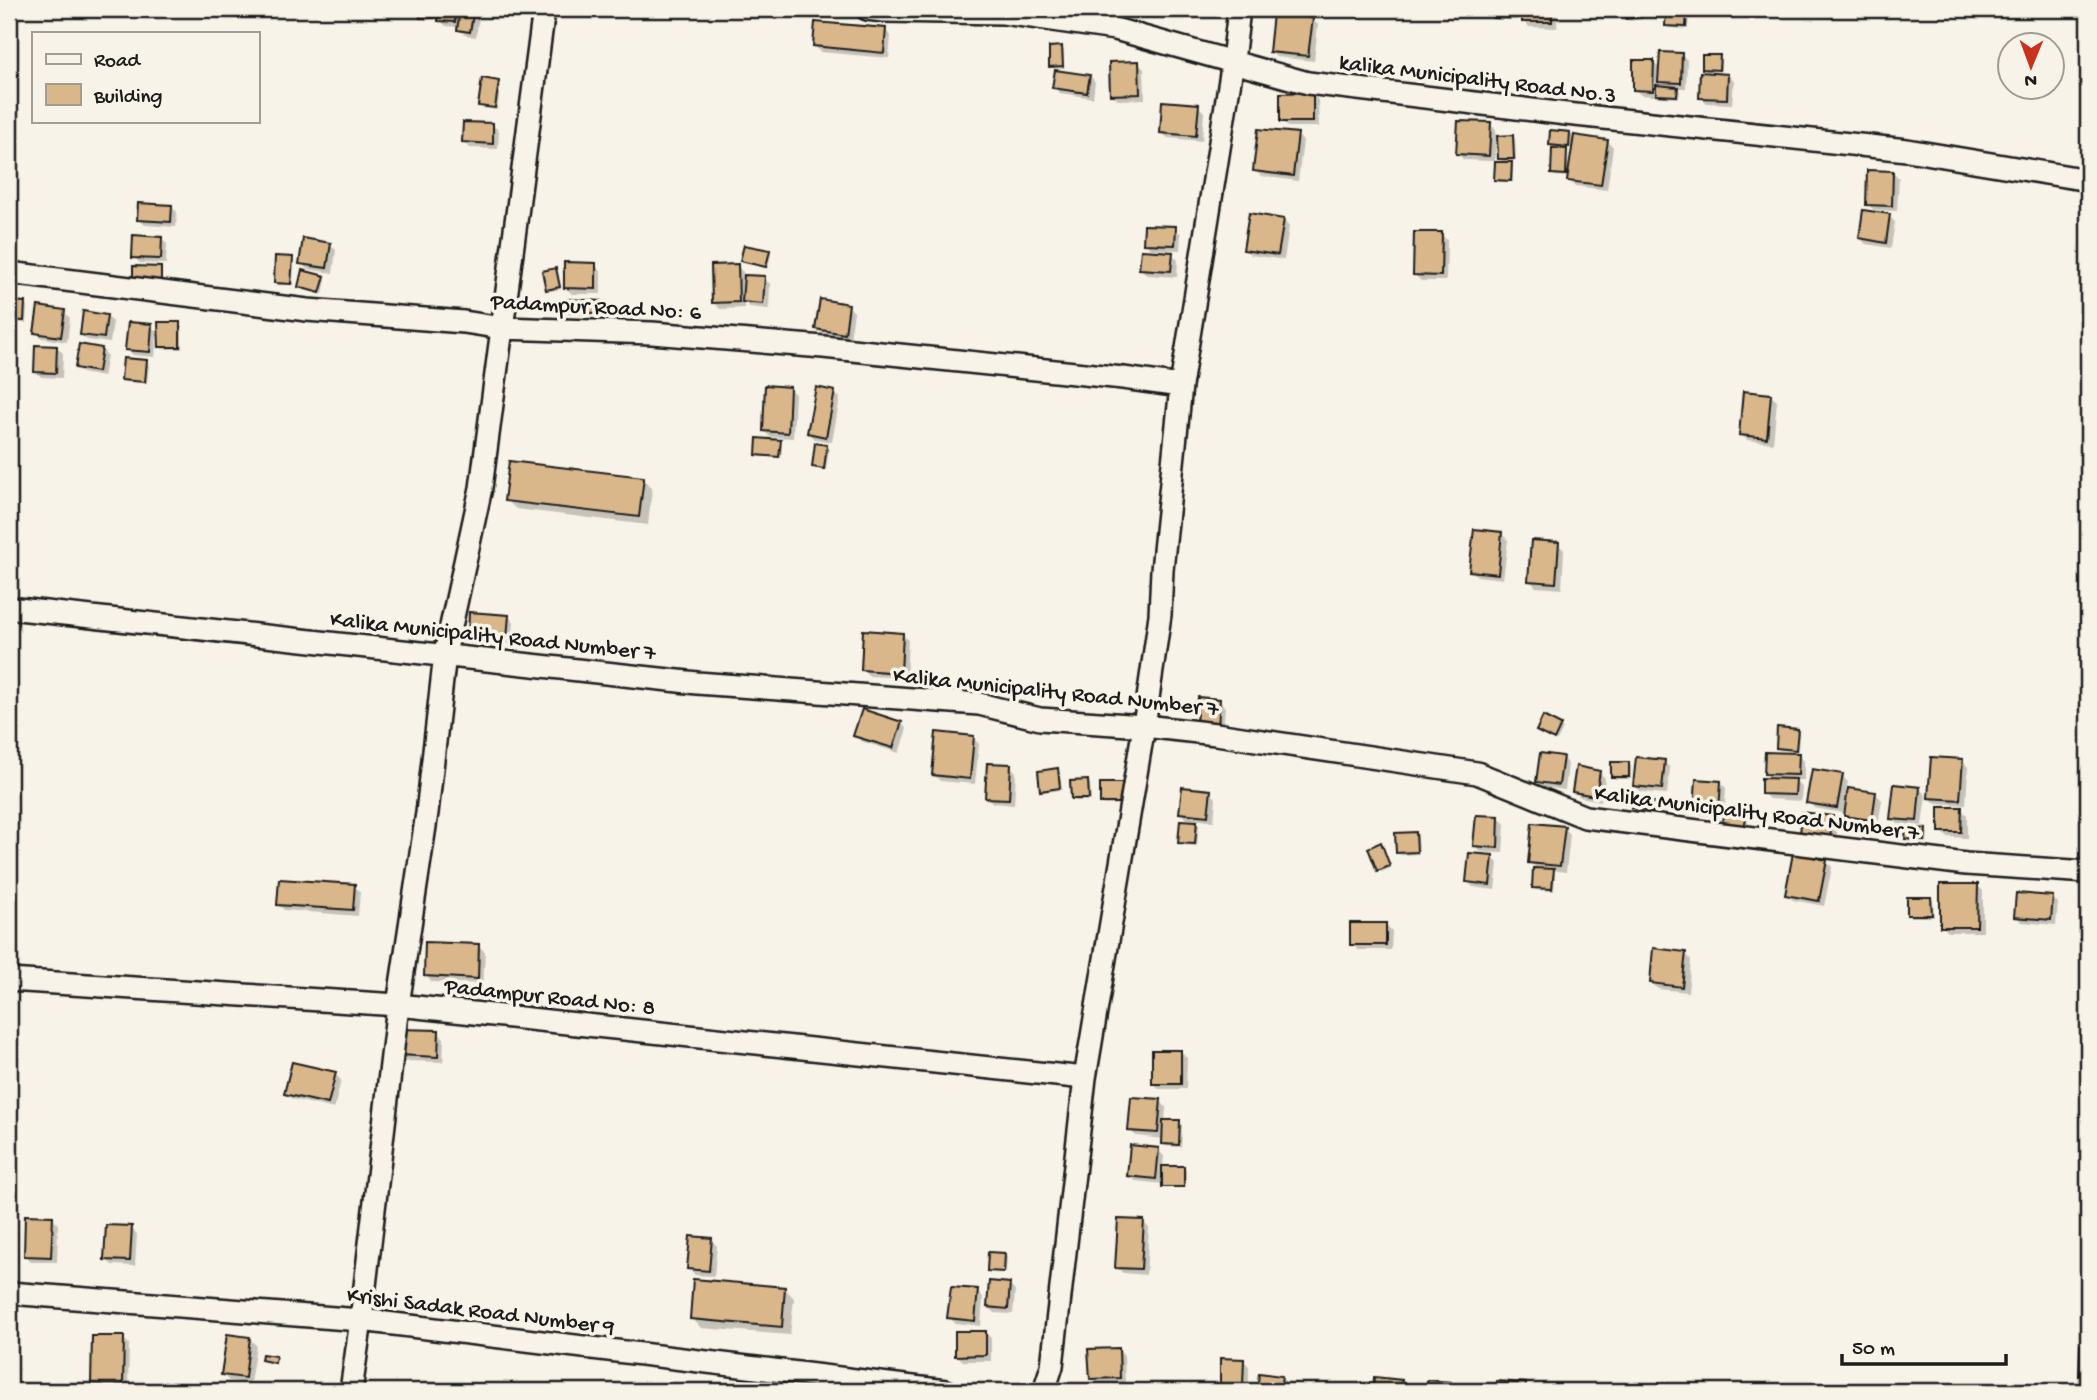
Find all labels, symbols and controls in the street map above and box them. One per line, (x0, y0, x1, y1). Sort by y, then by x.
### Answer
legend (32, 32, 259, 122)
north arrow (1996, 32, 2066, 102)
text: Road (94, 50, 142, 75)
street label: kalika Municipality Road No.3 (1337, 50, 1618, 111)
text: N (2024, 68, 2037, 91)
text: Building (93, 86, 163, 111)
street label: Padampur Road No: 6 (489, 289, 702, 328)
street label: Kalika Municipality Road Number 7 (329, 607, 658, 668)
street label: Kalika Municipality Road Number 7 (892, 663, 1221, 724)
street label: Kalika Municipality Road Number 7 (1593, 781, 1922, 848)
street label: Padampur Road No: 8 (442, 974, 656, 1023)
street label: Krishi Sadak Road Number 9 (345, 1283, 616, 1342)
scale bar (1842, 1323, 2006, 1367)
text: 50 m (1852, 1338, 1895, 1363)

